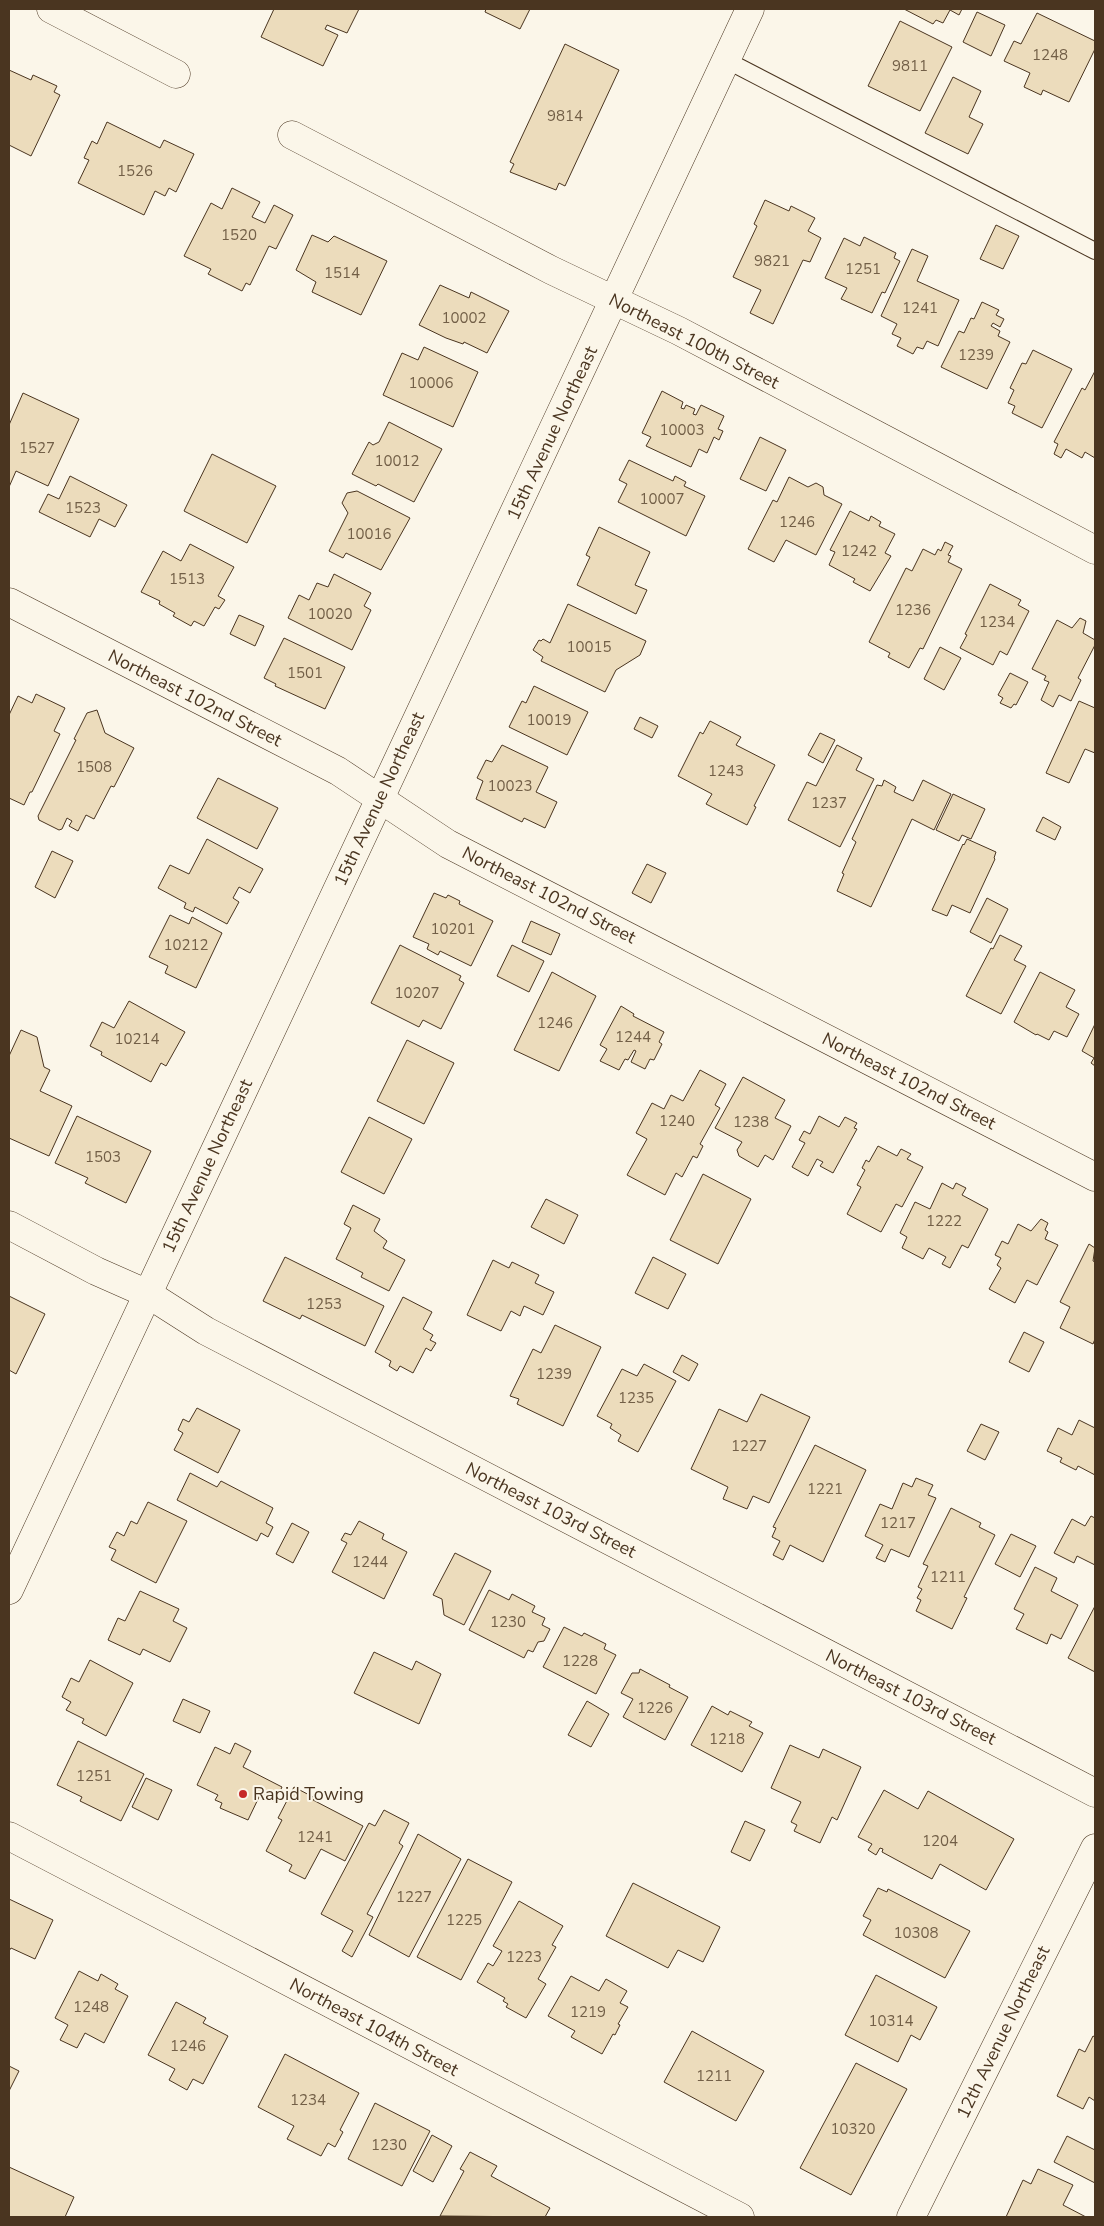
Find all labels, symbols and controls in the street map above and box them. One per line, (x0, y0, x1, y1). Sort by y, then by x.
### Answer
house number: 1248 (1032, 45, 1068, 65)
house number: 9811 (892, 56, 928, 76)
house number: 9814 (547, 106, 583, 126)
house number: 1526 (117, 161, 153, 181)
house number: 1520 (221, 225, 257, 245)
house number: 9821 (754, 251, 790, 271)
house number: 1251 (845, 259, 881, 279)
house number: 1514 (324, 263, 360, 283)
street label: Northeast 100th Street (605, 288, 784, 395)
house number: 1241 (902, 298, 938, 318)
house number: 10002 (441, 308, 487, 328)
street label: 15th Avenue Northeast (501, 341, 603, 524)
house number: 1239 (958, 345, 994, 365)
house number: 10006 (408, 373, 454, 393)
house number: 10003 (659, 420, 705, 440)
house number: 1527 (19, 438, 55, 458)
house number: 10012 (374, 451, 420, 471)
house number: 10007 (639, 489, 685, 509)
house number: 1523 (65, 498, 101, 518)
house number: 1246 (779, 512, 815, 532)
house number: 10016 (346, 524, 392, 544)
house number: 1242 (841, 541, 877, 561)
house number: 1513 (169, 569, 205, 589)
house number: 1236 (895, 600, 931, 620)
house number: 10020 (307, 604, 353, 624)
house number: 1234 (979, 612, 1015, 632)
house number: 10015 (566, 637, 612, 657)
street label: Northeast 102nd Street (104, 644, 287, 753)
house number: 1501 (287, 663, 323, 683)
street label: 15th Avenue Northeast (328, 707, 430, 890)
house number: 10019 (526, 710, 572, 730)
house number: 1508 (76, 757, 112, 777)
house number: 1243 (708, 761, 744, 781)
house number: 10023 (487, 776, 533, 796)
house number: 1237 (811, 793, 847, 813)
street label: Northeast 102nd Street (458, 841, 641, 950)
house number: 10201 (430, 919, 476, 939)
house number: 10212 (163, 935, 209, 955)
house number: 10207 (394, 983, 440, 1003)
house number: 1246 (537, 1013, 573, 1033)
house number: 1244 (615, 1027, 651, 1047)
street label: Northeast 102nd Street (818, 1027, 1001, 1136)
house number: 10214 (114, 1029, 160, 1049)
street label: 15th Avenue Northeast (156, 1074, 258, 1257)
house number: 1240 (659, 1111, 695, 1131)
house number: 1238 (733, 1112, 769, 1132)
house number: 1503 (85, 1147, 121, 1167)
house number: 1222 (926, 1211, 962, 1231)
house number: 1253 (306, 1294, 342, 1314)
house number: 1239 (536, 1364, 572, 1384)
house number: 1235 (618, 1388, 654, 1408)
house number: 1227 (731, 1436, 767, 1456)
street label: Northeast 103rd Street (462, 1457, 641, 1564)
house number: 1221 (807, 1479, 843, 1499)
house number: 1217 (880, 1513, 916, 1533)
house number: 1244 (352, 1552, 388, 1572)
house number: 1211 (930, 1567, 966, 1587)
house number: 1230 (490, 1612, 526, 1632)
street label: Northeast 103rd Street (822, 1644, 1001, 1751)
house number: 1228 (562, 1651, 598, 1671)
house number: 1226 (637, 1698, 673, 1718)
house number: 1218 (709, 1729, 745, 1749)
house number: 1251 (76, 1766, 112, 1786)
place label: Rapid Towing (253, 1782, 364, 1806)
marker: Rapid Towing (237, 1788, 249, 1800)
house number: 1241 (297, 1827, 333, 1847)
house number: 1204 (922, 1831, 958, 1851)
house number: 1227 (396, 1887, 432, 1907)
house number: 1225 (446, 1910, 482, 1930)
house number: 10308 (893, 1923, 939, 1943)
street label: 12th Avenue Northeast (951, 1941, 1056, 2122)
house number: 1223 (506, 1947, 542, 1967)
street label: Northeast 104th Street (285, 1972, 463, 2082)
house number: 1248 (73, 1997, 109, 2017)
house number: 1219 (570, 2002, 606, 2022)
house number: 10314 (868, 2011, 914, 2031)
house number: 1246 (170, 2036, 206, 2056)
house number: 1211 (696, 2066, 732, 2086)
house number: 1234 (290, 2090, 326, 2110)
house number: 10320 (830, 2119, 876, 2139)
house number: 1230 (371, 2135, 407, 2155)

